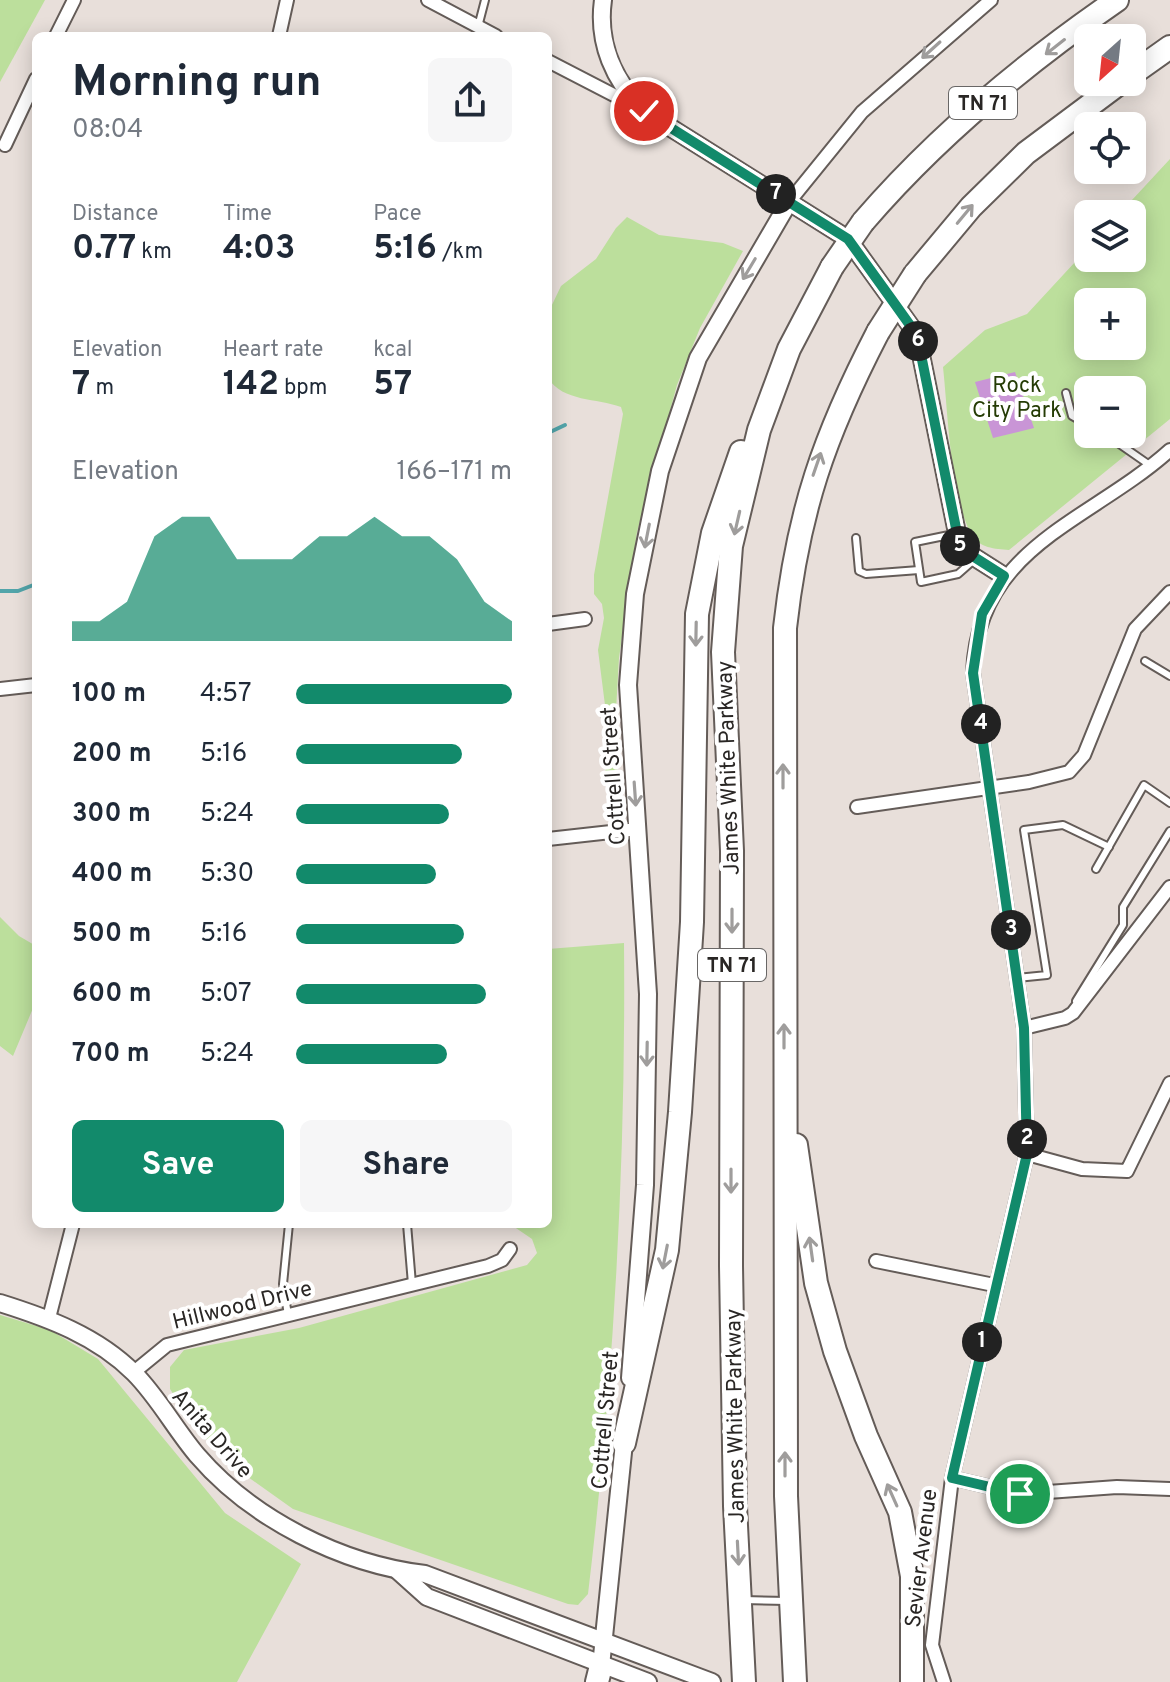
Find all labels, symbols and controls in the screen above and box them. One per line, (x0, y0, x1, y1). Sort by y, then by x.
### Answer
north arrow (1074, 24, 1146, 96)
map controls (1074, 24, 1146, 448)
one-way arrow (1045, 38, 1066, 55)
one-way arrow (922, 41, 942, 59)
text: Morning run (72, 56, 322, 112)
button: share (428, 58, 512, 142)
pin (610, 77, 678, 145)
road number: TN 71 (949, 87, 1017, 119)
icon: check (622, 89, 666, 133)
button: locate (1074, 112, 1146, 184)
text: 08:04 (72, 114, 143, 147)
pin: 7 (756, 174, 796, 214)
text: 7 (770, 180, 782, 207)
button: layers (1074, 200, 1146, 272)
text: Distance (72, 201, 158, 228)
text: Time (223, 201, 272, 228)
text: Pace (373, 201, 422, 228)
one-way arrow (956, 205, 974, 225)
text: 0.77 (72, 228, 136, 271)
text: 4:03 (223, 228, 296, 271)
text: 5:16 (373, 228, 437, 271)
text: km (136, 239, 172, 266)
text: /km (437, 239, 483, 266)
one-way arrow (740, 257, 756, 280)
button: + (1074, 288, 1146, 360)
pin: 6 (898, 321, 938, 361)
text: 6 (911, 327, 925, 354)
text: Elevation (72, 337, 162, 364)
text: Heart rate (223, 337, 323, 364)
text: kcal (373, 337, 412, 364)
text: 7 (72, 364, 90, 407)
text: 142 (223, 364, 279, 407)
text: 57 (373, 364, 412, 407)
park label: Rock City Park (972, 373, 1062, 425)
text: m (90, 375, 114, 402)
text: bpm (279, 375, 327, 402)
button: − (1074, 376, 1146, 448)
one-way arrow (811, 452, 826, 477)
text: Elevation (72, 456, 179, 489)
text: 166–171 m (397, 456, 512, 489)
one-way arrow (729, 509, 744, 535)
one-way arrow (639, 523, 654, 548)
pin: 5 (940, 526, 980, 566)
text: 5 (953, 532, 967, 559)
one-way arrow (689, 620, 704, 647)
street label: James White Parkway (712, 660, 747, 876)
text: 100 m (72, 678, 146, 711)
text: 4:57 (200, 678, 251, 711)
pin: 4 (961, 704, 1001, 744)
street label: Cottrell Street (596, 706, 633, 846)
text: 4 (974, 710, 988, 737)
text: 200 m (72, 738, 151, 771)
text: 5:16 (200, 738, 247, 771)
one-way arrow (775, 763, 791, 790)
one-way arrow (628, 780, 643, 807)
text: 300 m (72, 798, 151, 831)
text: 5:24 (200, 798, 254, 831)
text: 400 m (72, 858, 152, 891)
text: 5:30 (200, 858, 254, 891)
one-way arrow (724, 907, 740, 934)
pin: 3 (991, 910, 1031, 950)
text: 3 (1004, 916, 1018, 943)
text: 500 m (72, 918, 151, 951)
text: 5:16 (200, 918, 247, 951)
road number: TN 71 (698, 949, 766, 981)
text: 600 m (72, 978, 152, 1011)
text: 5:07 (200, 978, 251, 1011)
one-way arrow (776, 1023, 792, 1050)
text: 700 m (72, 1038, 150, 1071)
text: 5:24 (200, 1038, 254, 1071)
one-way arrow (639, 1040, 655, 1067)
pin: 2 (1007, 1119, 1047, 1159)
button: Save (72, 1120, 284, 1212)
button: Share (300, 1120, 512, 1212)
text: 2 (1020, 1125, 1034, 1152)
one-way arrow (723, 1167, 739, 1194)
one-way arrow (803, 1237, 818, 1262)
one-way arrow (657, 1244, 672, 1269)
street label: Hillwood Drive (170, 1276, 315, 1337)
street label: James White Parkway (721, 1308, 752, 1524)
pin: 1 (962, 1322, 1002, 1362)
text: 1 (978, 1328, 986, 1355)
street label: Cottrell Street (587, 1350, 626, 1491)
street label: Anita Drive (165, 1384, 257, 1485)
one-way arrow (777, 1451, 793, 1478)
pin (986, 1460, 1054, 1528)
icon: arrive (998, 1472, 1042, 1516)
one-way arrow (884, 1483, 899, 1507)
street label: Sevier Avenue (901, 1487, 944, 1629)
one-way arrow (731, 1539, 746, 1566)

